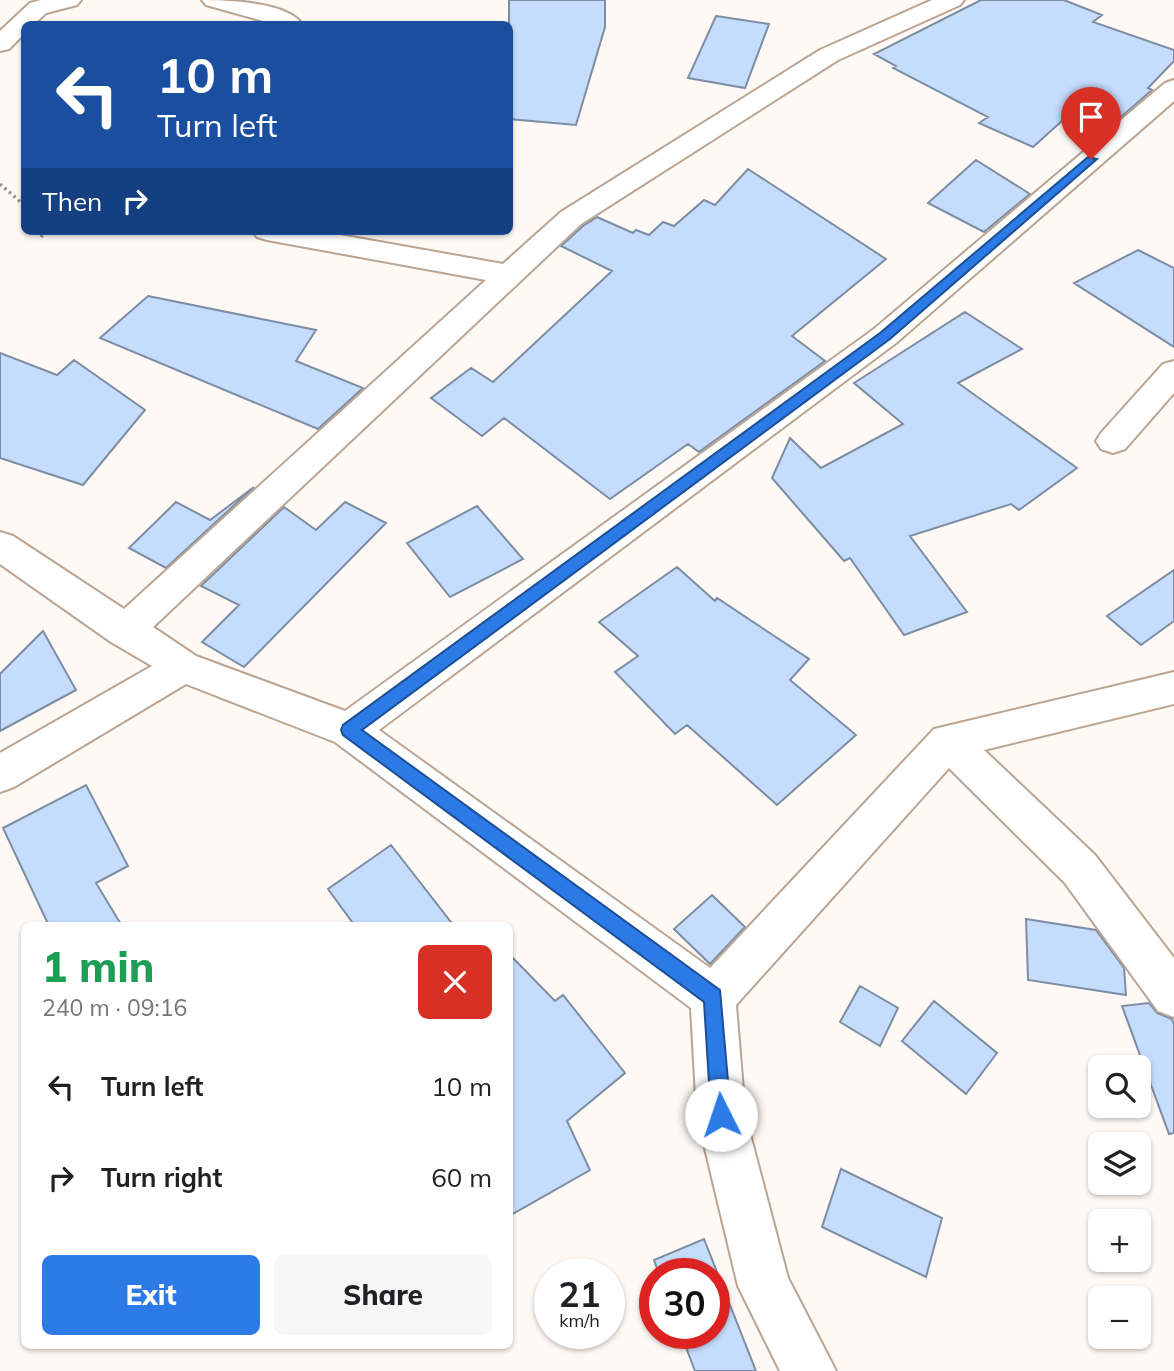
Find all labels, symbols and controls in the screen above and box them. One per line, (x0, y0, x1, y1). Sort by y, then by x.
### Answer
text: 10 m (157, 44, 273, 105)
icon: left (42, 49, 133, 140)
pin (1061, 87, 1121, 159)
icon: arrive (1072, 98, 1110, 136)
text: Turn left (157, 105, 277, 145)
icon: right (116, 182, 154, 220)
text: Then (42, 185, 102, 218)
text: 1 min (42, 940, 155, 993)
button: close (418, 945, 492, 1019)
text: 240 m · 09:16 (42, 993, 187, 1022)
map controls (1088, 1055, 1151, 1349)
button: search (1088, 1055, 1151, 1118)
icon: left (42, 1068, 80, 1106)
text: Turn left (101, 1070, 203, 1103)
text: 10 m (431, 1070, 492, 1103)
position arrow (684, 1078, 758, 1152)
button: layers (1088, 1132, 1151, 1195)
icon: right (42, 1159, 80, 1197)
text: Turn right (101, 1161, 222, 1194)
text: 60 m (431, 1161, 492, 1194)
button: + (1088, 1209, 1151, 1272)
button: Exit (42, 1255, 260, 1335)
button: Share (274, 1255, 492, 1335)
speed limit sign: 30 (639, 1258, 730, 1349)
text: 21 (558, 1272, 601, 1316)
button: − (1088, 1286, 1151, 1349)
text: km/h (559, 1309, 600, 1332)

